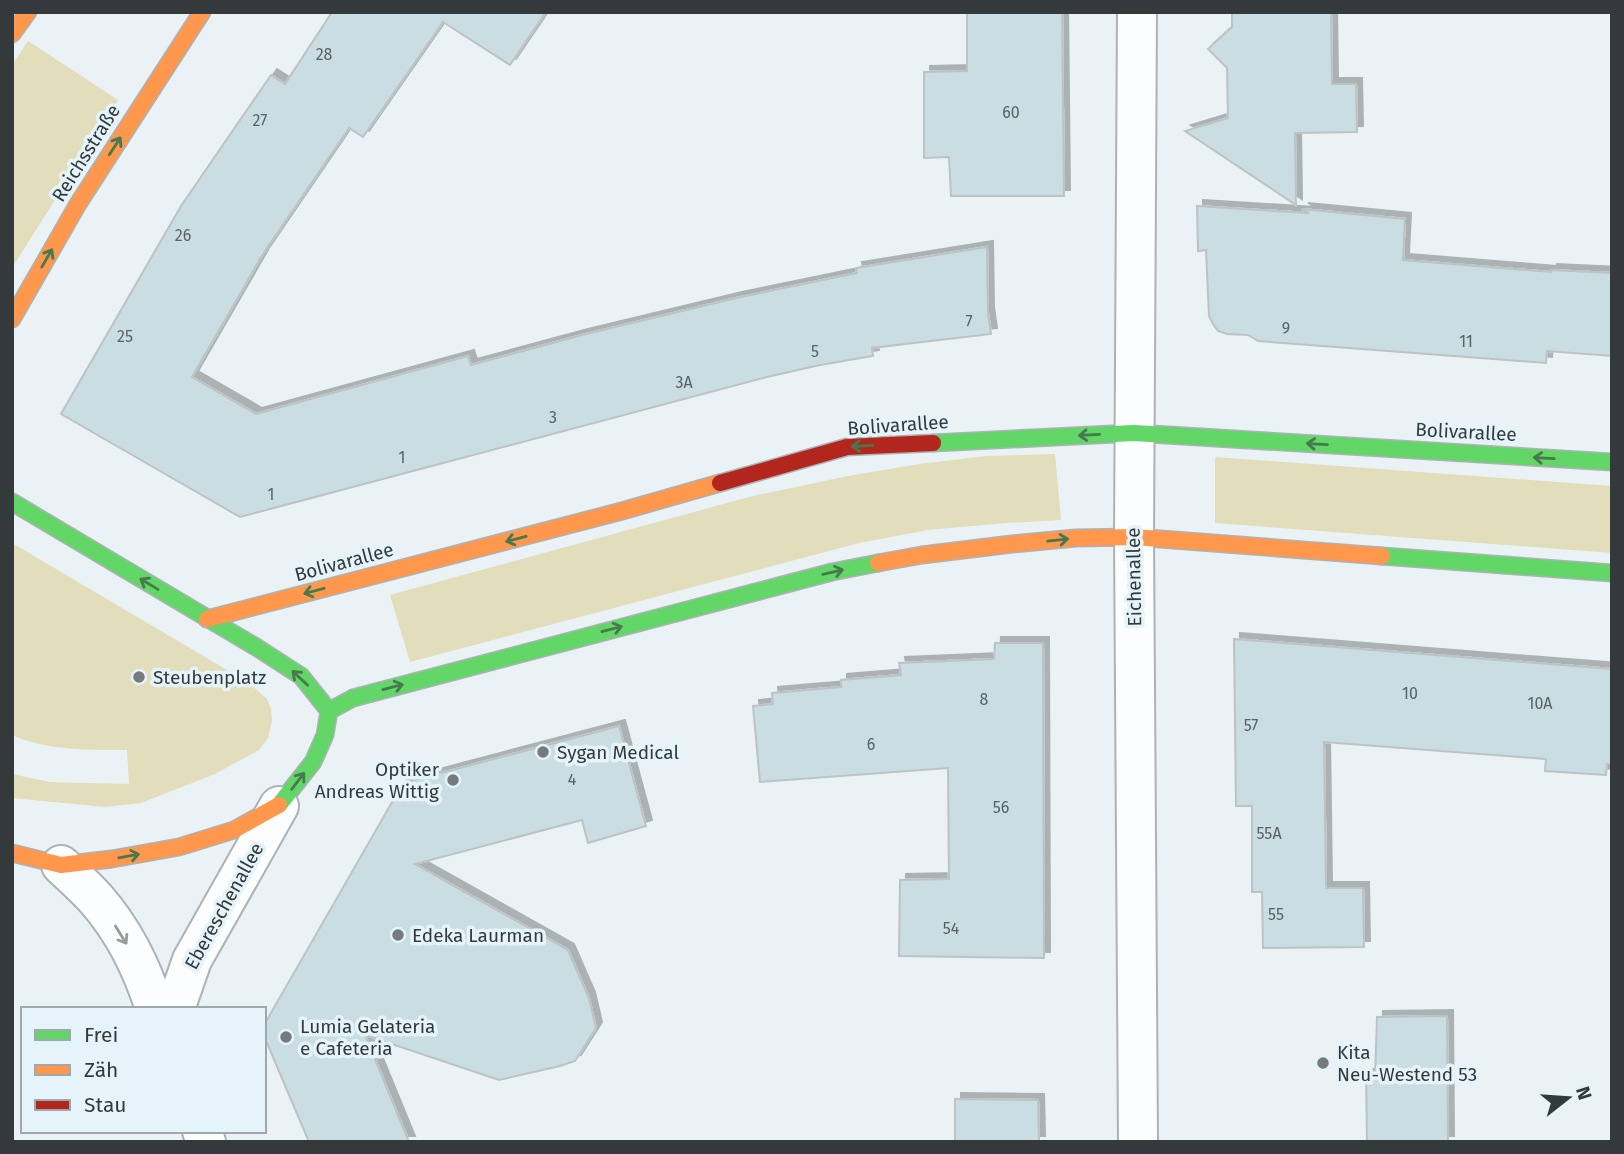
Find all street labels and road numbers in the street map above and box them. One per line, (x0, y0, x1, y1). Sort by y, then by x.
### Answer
street label: Reichsstraße (47, 100, 125, 206)
street label: Bolivarallee (847, 410, 949, 440)
street label: Bolivarallee (1415, 418, 1517, 446)
street label: Eichenallee (1122, 527, 1146, 627)
street label: Bolivarallee (292, 538, 396, 586)
street label: Ebereschenallee (180, 839, 268, 973)

